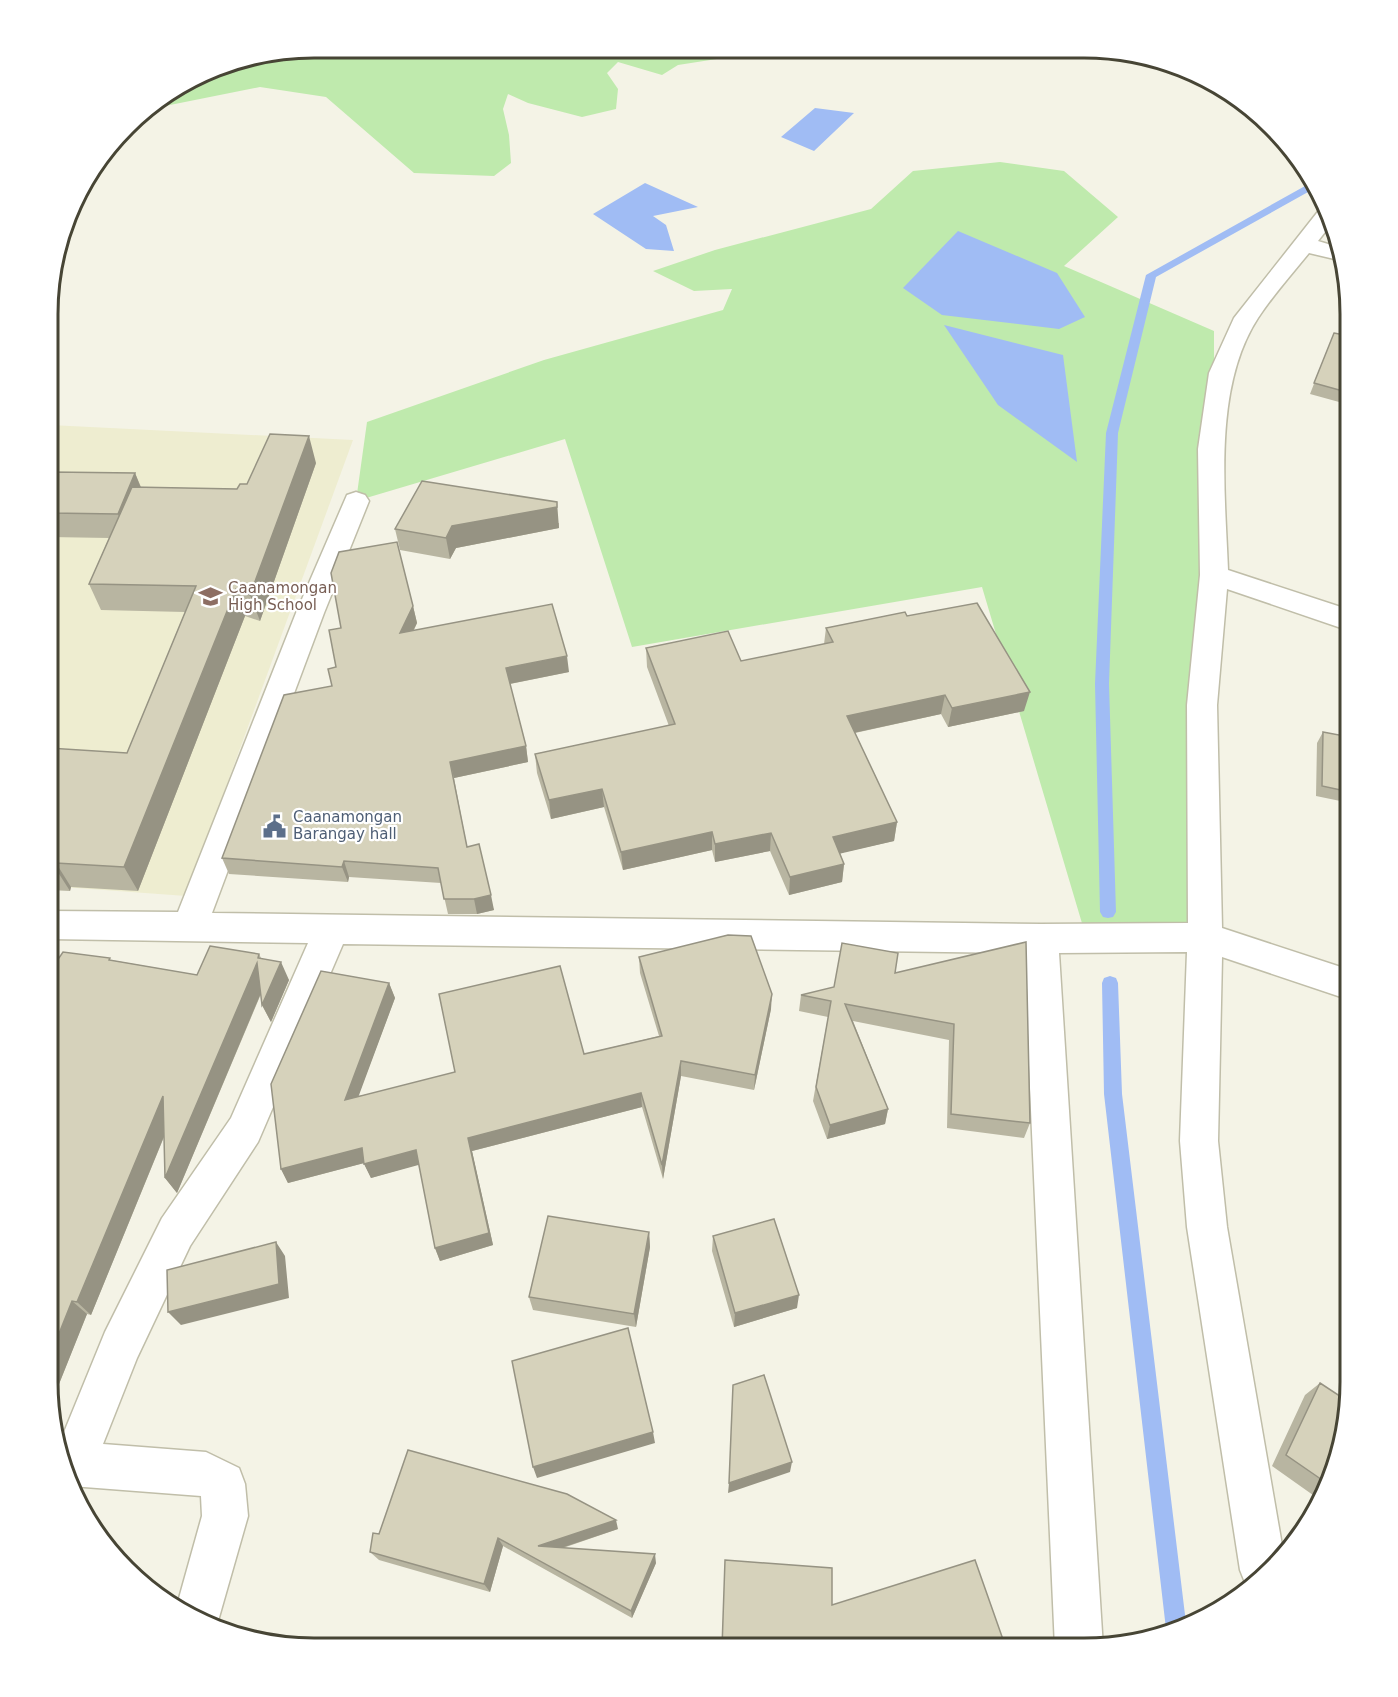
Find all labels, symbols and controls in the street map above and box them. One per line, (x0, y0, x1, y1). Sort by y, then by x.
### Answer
place label: Caanamongan High School (228, 579, 337, 614)
school or university icon: Caanamongan High School (197, 584, 223, 610)
place label: Caanamongan Barangay hall (293, 808, 402, 843)
public building icon: Caanamongan Barangay hall (262, 813, 288, 839)

